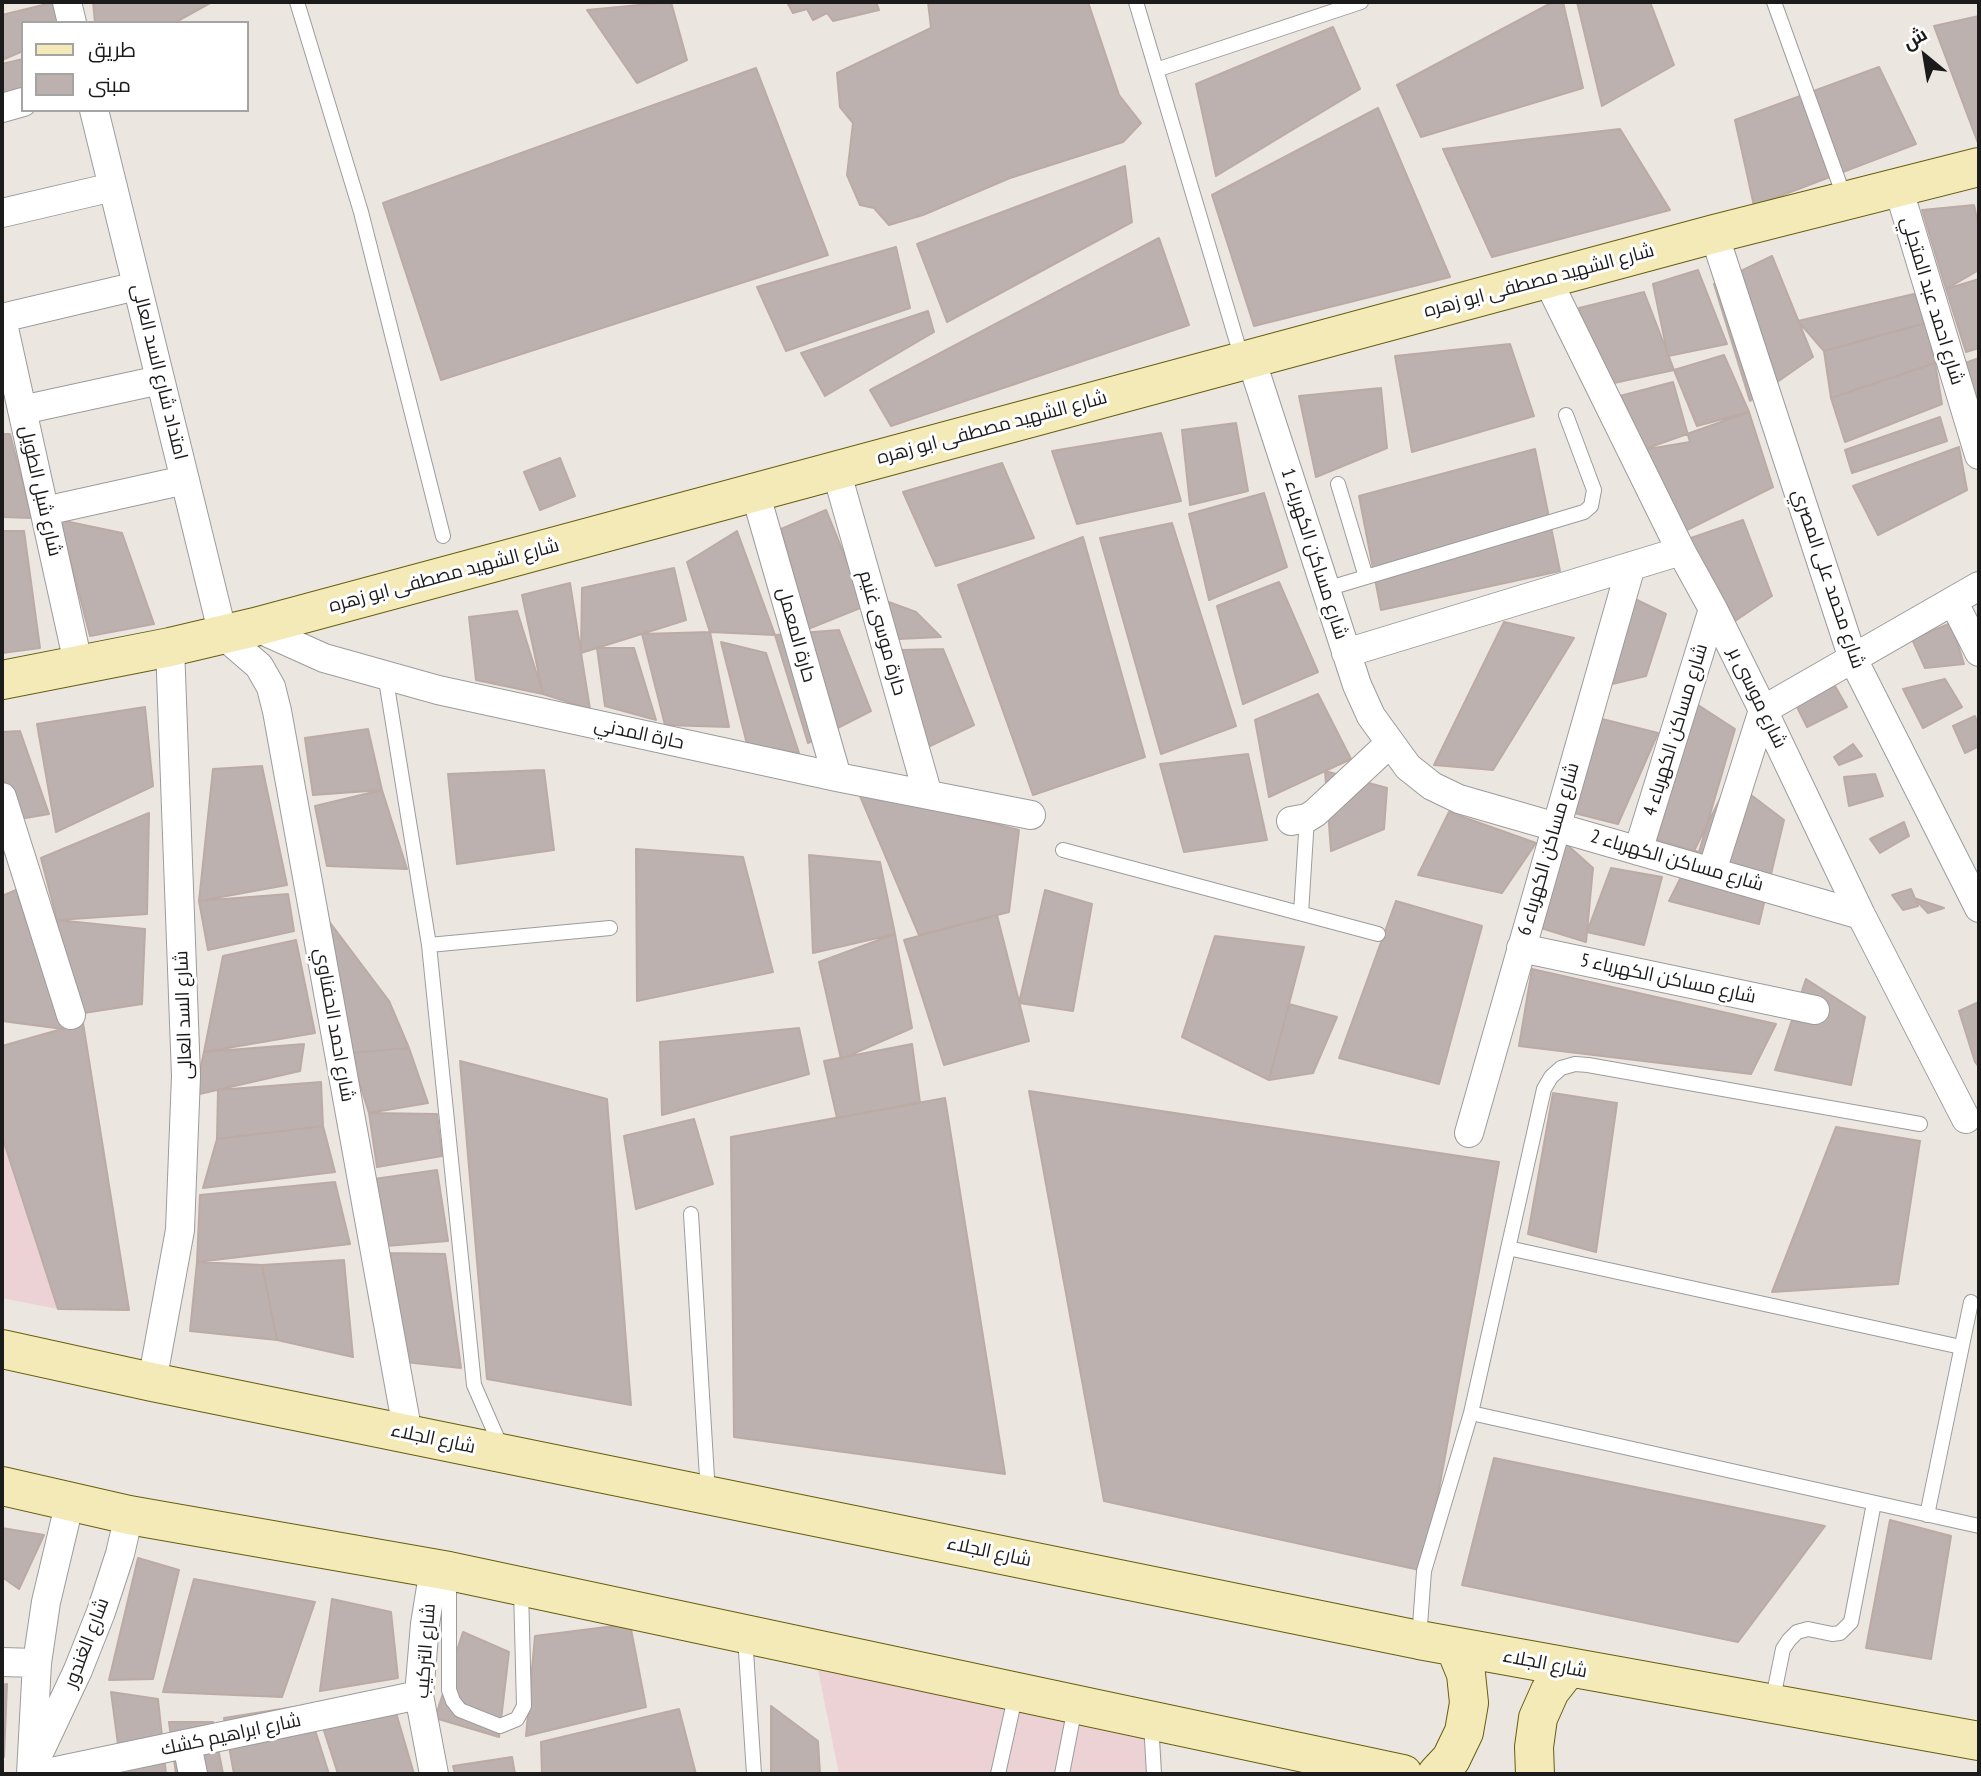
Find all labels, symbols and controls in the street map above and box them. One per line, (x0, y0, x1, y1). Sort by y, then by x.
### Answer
legend (21, 21, 248, 112)
north arrow (1890, 21, 1960, 91)
text: ش (1898, 21, 1931, 54)
text: طريق (88, 36, 136, 63)
text: مبنى (88, 71, 131, 98)
street label: شارع احمد عبد المتجلي (1896, 214, 1968, 388)
street label: شارع الشهيد مصطفى ابو زهره (1421, 239, 1657, 323)
street label: امتداد شارع السد العالى (126, 282, 192, 462)
street label: شارع الشهيد مصطفى ابو زهره (874, 386, 1110, 470)
street label: شارع شبل الطويل (14, 423, 66, 559)
street label: شارع مساكن الكهرباء 1 (1276, 465, 1352, 643)
street label: شارع محمد على المصري (1787, 486, 1869, 672)
street label: شارع الشهيد مصطفى ابو زهره (326, 534, 562, 618)
street label: حارة موسى غنيم (853, 568, 911, 698)
street label: حارة المعمل (772, 585, 820, 685)
street label: شارع مساكن الكهرباء 4 (1639, 641, 1713, 819)
street label: شارع موسى بر (1723, 644, 1791, 752)
street label: حارة المدني (592, 713, 686, 755)
street label: شارع مساكن الكهرباء 6 (1513, 760, 1585, 938)
street label: شارع مساكن الكهرباء 2 (1588, 825, 1766, 897)
street label: شارع احمد الحفناوي (309, 946, 359, 1104)
street label: شارع مساكن الكهرباء 5 (1578, 949, 1758, 1009)
street label: شارع السد العالى (170, 950, 198, 1080)
street label: شارع الجلاء (389, 1419, 477, 1459)
street label: شارع الجلاء (945, 1532, 1033, 1572)
street label: شارع الغندور (59, 1595, 115, 1691)
street label: شارع التركيب (411, 1603, 441, 1699)
street label: شارع الجلاء (1501, 1645, 1589, 1683)
street label: شارع ابراهيم كشك (159, 1709, 303, 1761)

